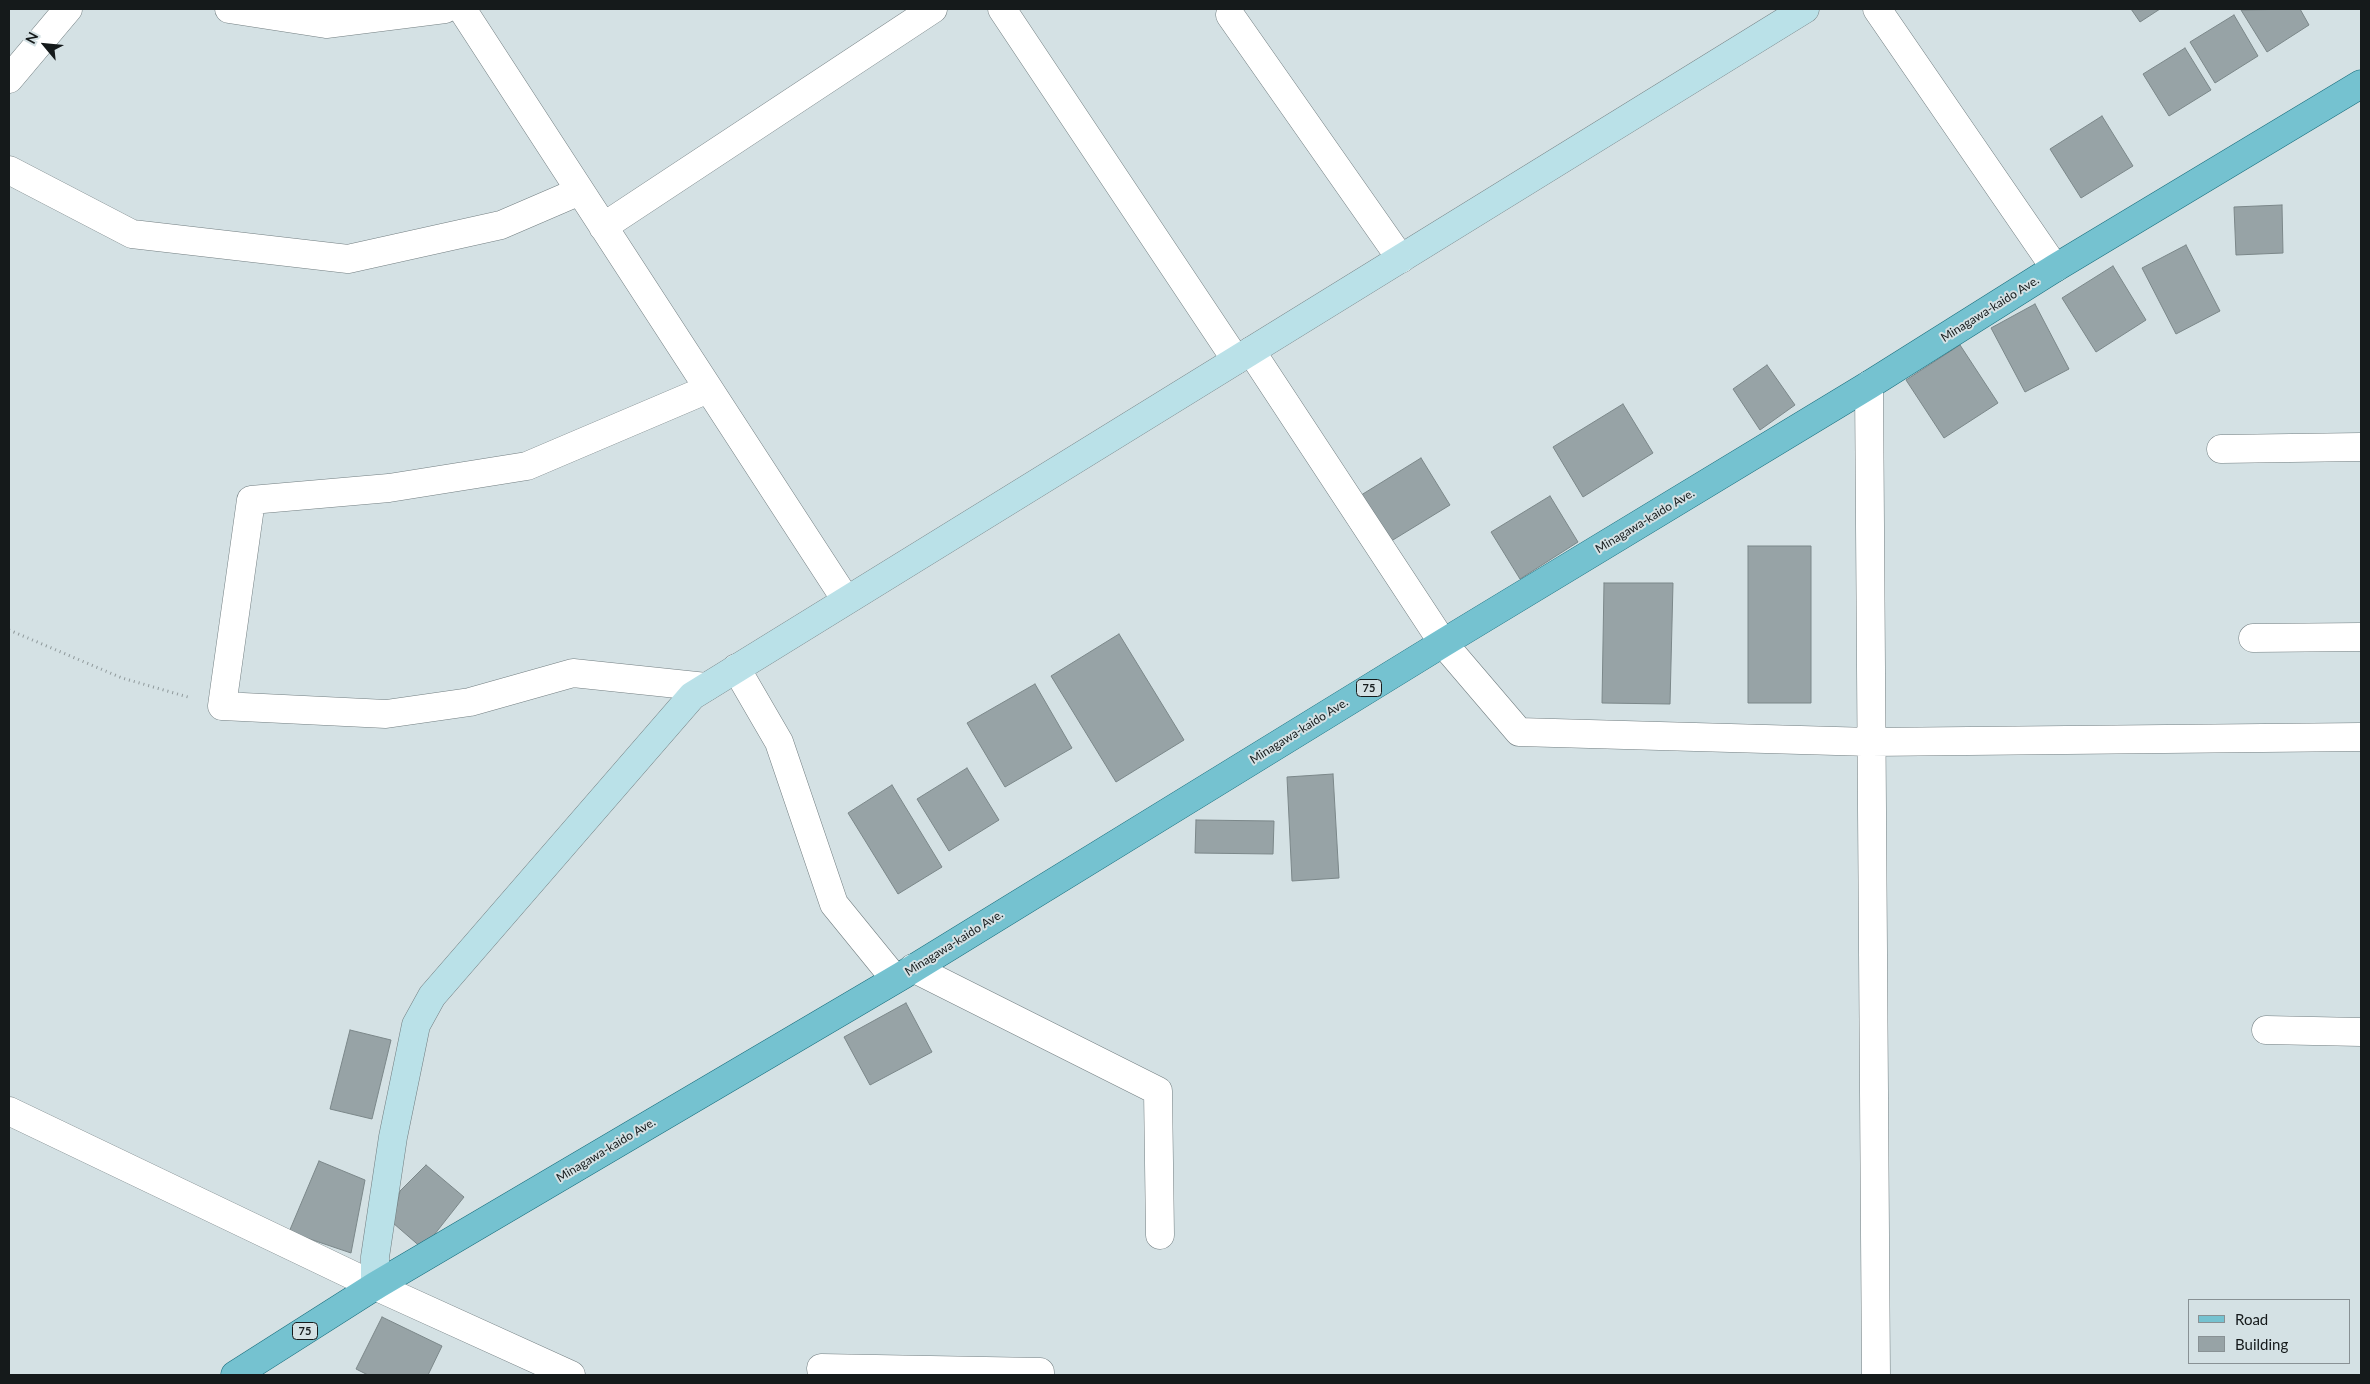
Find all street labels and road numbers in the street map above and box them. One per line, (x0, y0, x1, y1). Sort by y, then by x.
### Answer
street label: Minagawa-kaido Ave. (1938, 273, 2042, 345)
street label: Minagawa-kaido Ave. (1593, 486, 1697, 556)
road number: 75 (1356, 680, 1382, 696)
street label: Minagawa-kaido Ave. (1247, 695, 1351, 767)
street label: Minagawa-kaido Ave. (902, 907, 1006, 979)
street label: Minagawa-kaido Ave. (554, 1115, 658, 1185)
road number: 75 (292, 1322, 318, 1340)

